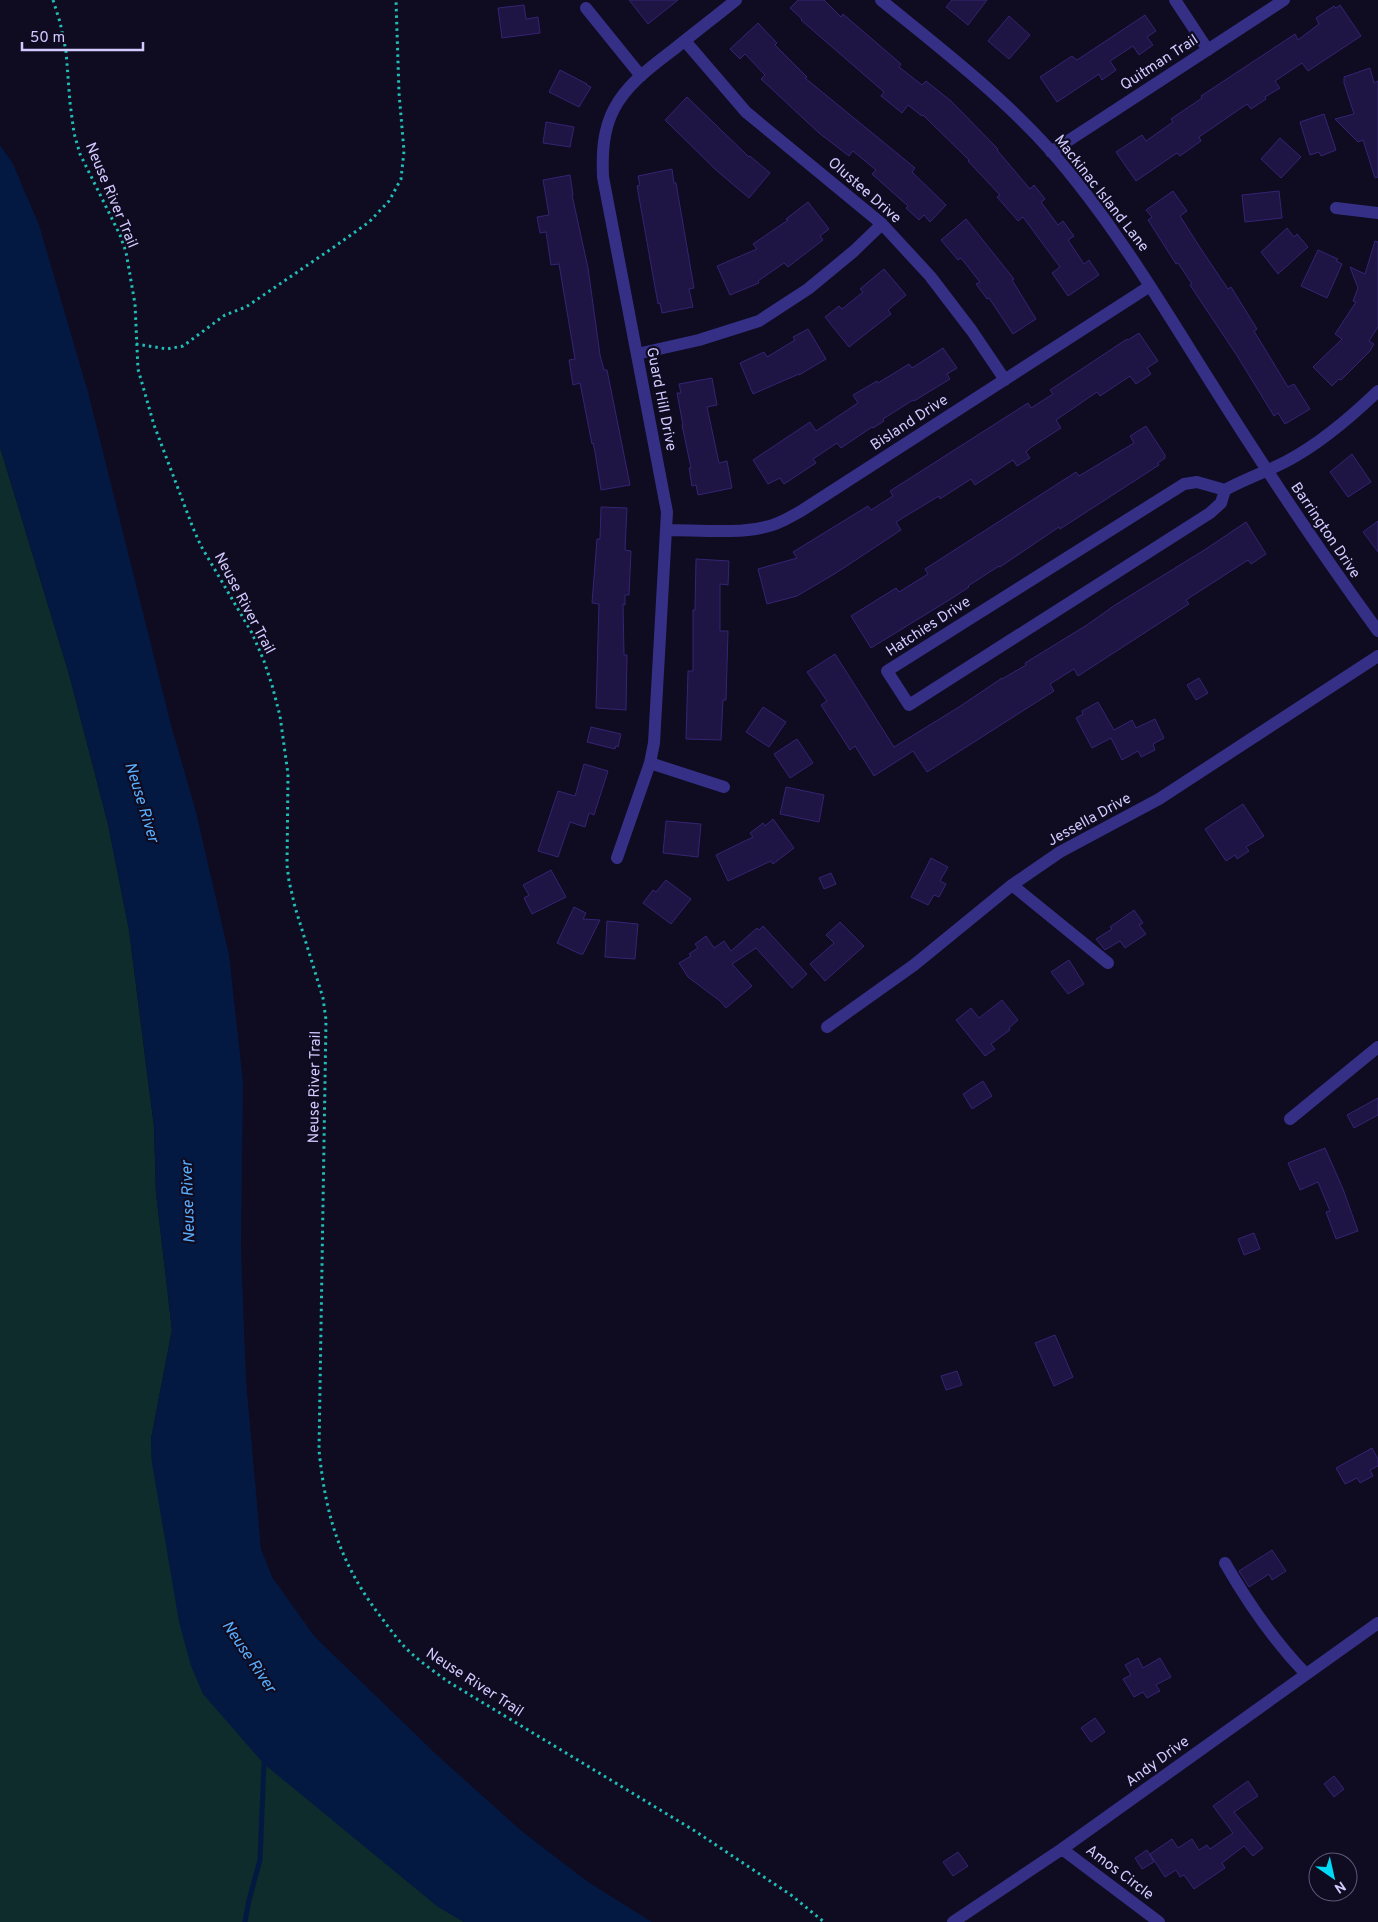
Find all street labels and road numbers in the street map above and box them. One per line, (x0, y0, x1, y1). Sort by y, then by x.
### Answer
street label: Quitman Trail (1117, 31, 1202, 95)
street label: Mackinac Island Lane (1049, 132, 1152, 256)
street label: Neuse River Trail (80, 140, 141, 251)
street label: Olustee Drive (823, 154, 905, 228)
street label: Guard Hill Drive (641, 346, 680, 453)
street label: Bisland Drive (867, 391, 952, 455)
street label: Barrington Drive (1286, 479, 1364, 583)
street label: Neuse River Trail (209, 550, 279, 658)
street label: Hatchies Drive (883, 593, 975, 662)
street label: Jessella Drive (1044, 789, 1135, 851)
street label: Neuse River Trail (305, 1031, 326, 1143)
street label: Neuse River Trail (422, 1645, 527, 1722)
street label: Andy Drive (1122, 1733, 1194, 1792)
street label: Amos Circle (1081, 1841, 1157, 1905)

